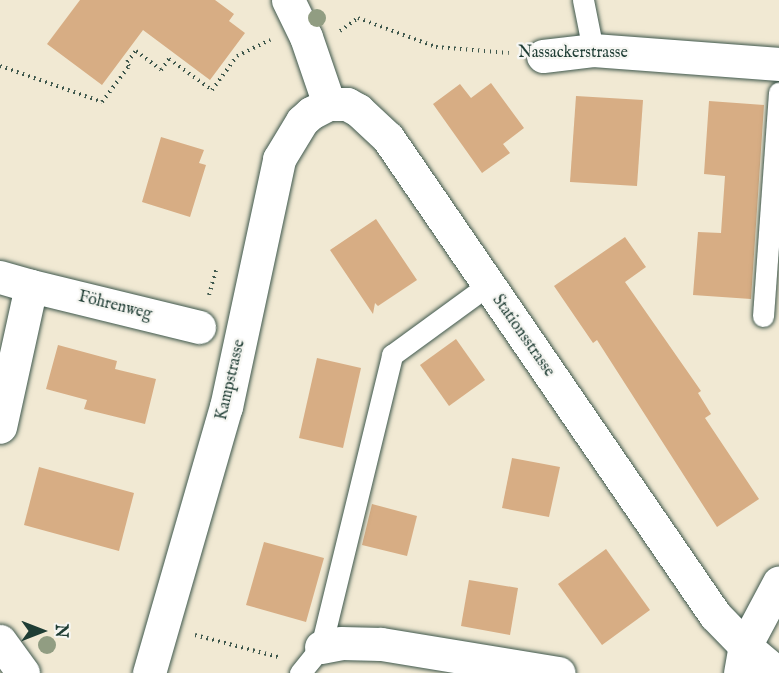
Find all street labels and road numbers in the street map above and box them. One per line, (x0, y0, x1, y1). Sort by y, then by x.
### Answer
street label: Nassackerstrasse (518, 43, 628, 63)
street label: Föhrenweg (76, 288, 154, 324)
street label: Stationsstrasse (488, 291, 558, 381)
street label: Kampstrasse (212, 338, 250, 422)

